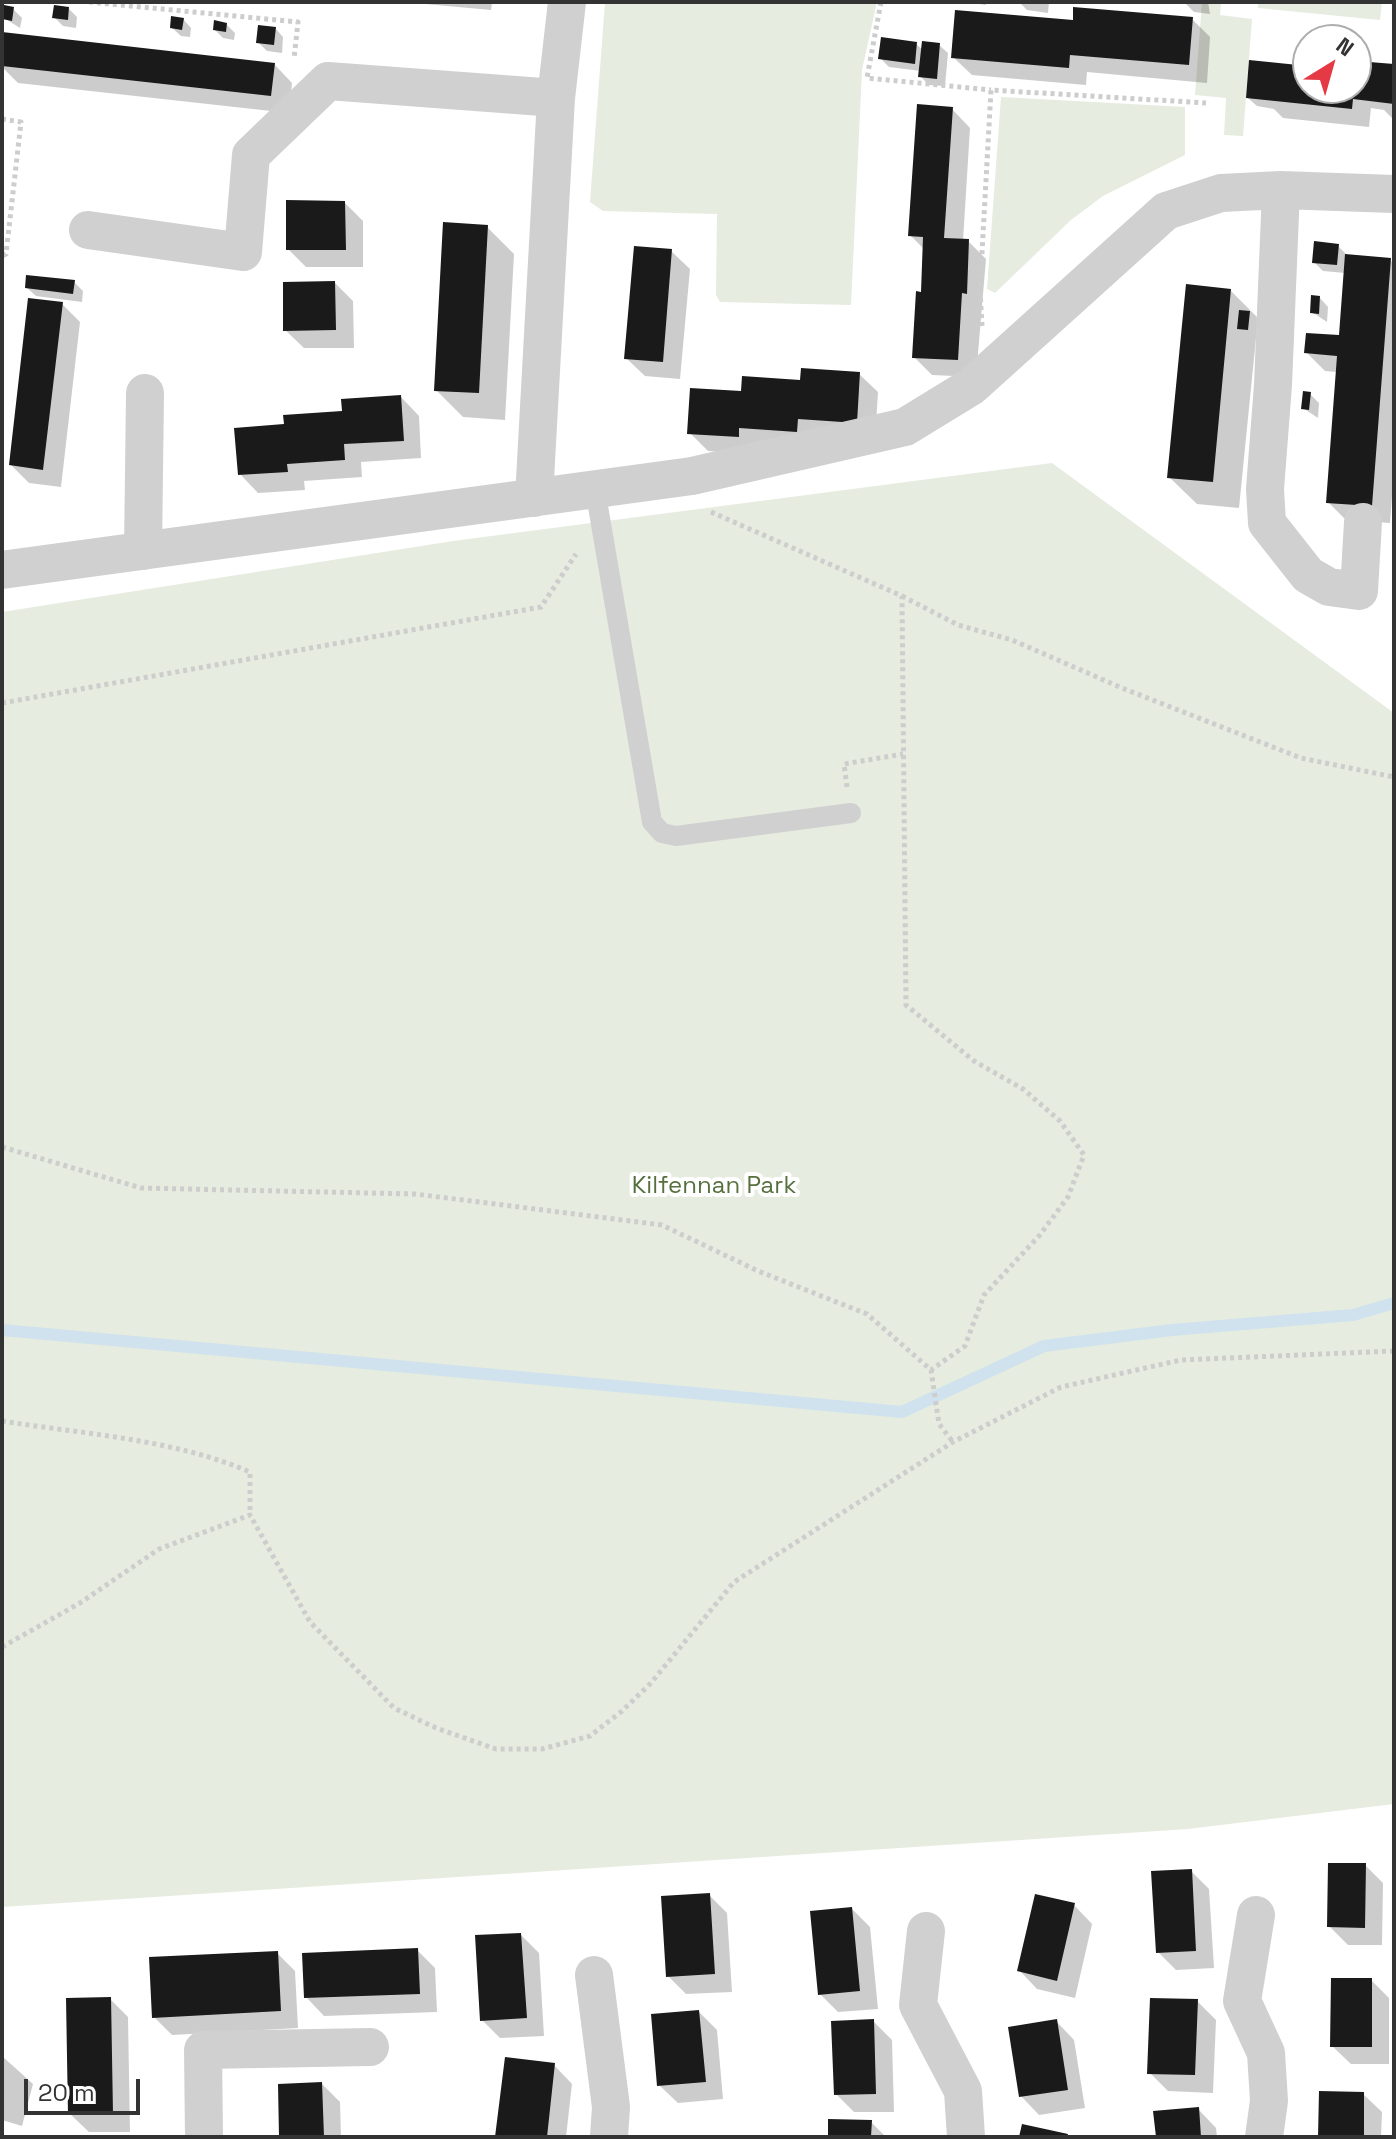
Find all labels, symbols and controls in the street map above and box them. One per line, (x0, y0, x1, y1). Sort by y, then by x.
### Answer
north arrow (1292, 24, 1372, 104)
text: N (1331, 31, 1360, 62)
park label: Kilfennan Park (632, 1172, 796, 1200)
scale bar (28, 2063, 144, 2113)
text: 20 m (38, 2077, 95, 2108)

